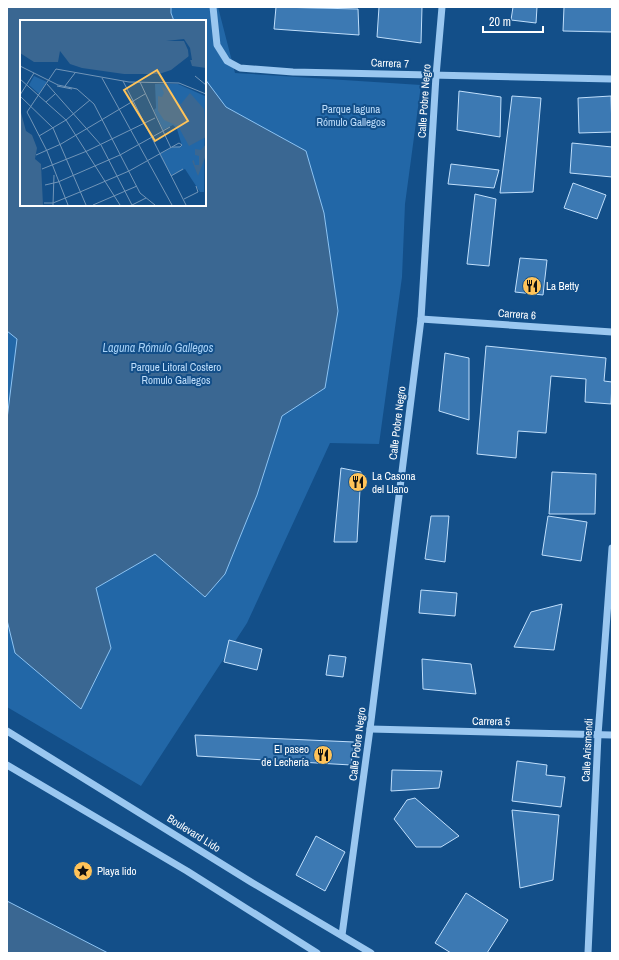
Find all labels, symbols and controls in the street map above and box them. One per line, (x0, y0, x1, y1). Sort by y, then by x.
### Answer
scale bar (483, 8, 543, 34)
text: 20 m (489, 14, 511, 30)
inset map (20, 20, 206, 206)
street label: Carrera 7 (371, 55, 409, 71)
street label: Calle Pobre Negro (414, 64, 434, 138)
park label: Parque laguna Rómulo Gallegos (316, 102, 386, 129)
restaurant icon: La Betty (521, 275, 543, 297)
place label: La Betty (546, 279, 580, 293)
street label: Carrera 6 (498, 306, 536, 322)
water label: Laguna Rómulo Gallegos (102, 340, 214, 356)
park label: Parque Litoral Costero Romulo Gallegos (131, 360, 221, 387)
street label: Calle Pobre Negro (386, 385, 408, 461)
place label: La Casona del Llano (372, 469, 416, 496)
restaurant icon: La Casona del Llano (347, 471, 369, 493)
street label: Calle Pobre Negro (346, 706, 368, 782)
street label: Carrera 5 (472, 714, 510, 728)
street label: Calle Arismendi (578, 718, 596, 782)
place label: El paseo de Lechería (261, 742, 309, 769)
restaurant icon: El paseo de Lechería (312, 744, 334, 766)
street label: Boulevard Lido (165, 811, 223, 855)
place icon: Playa lido (72, 860, 94, 882)
place label: Playa lido (97, 864, 137, 878)

